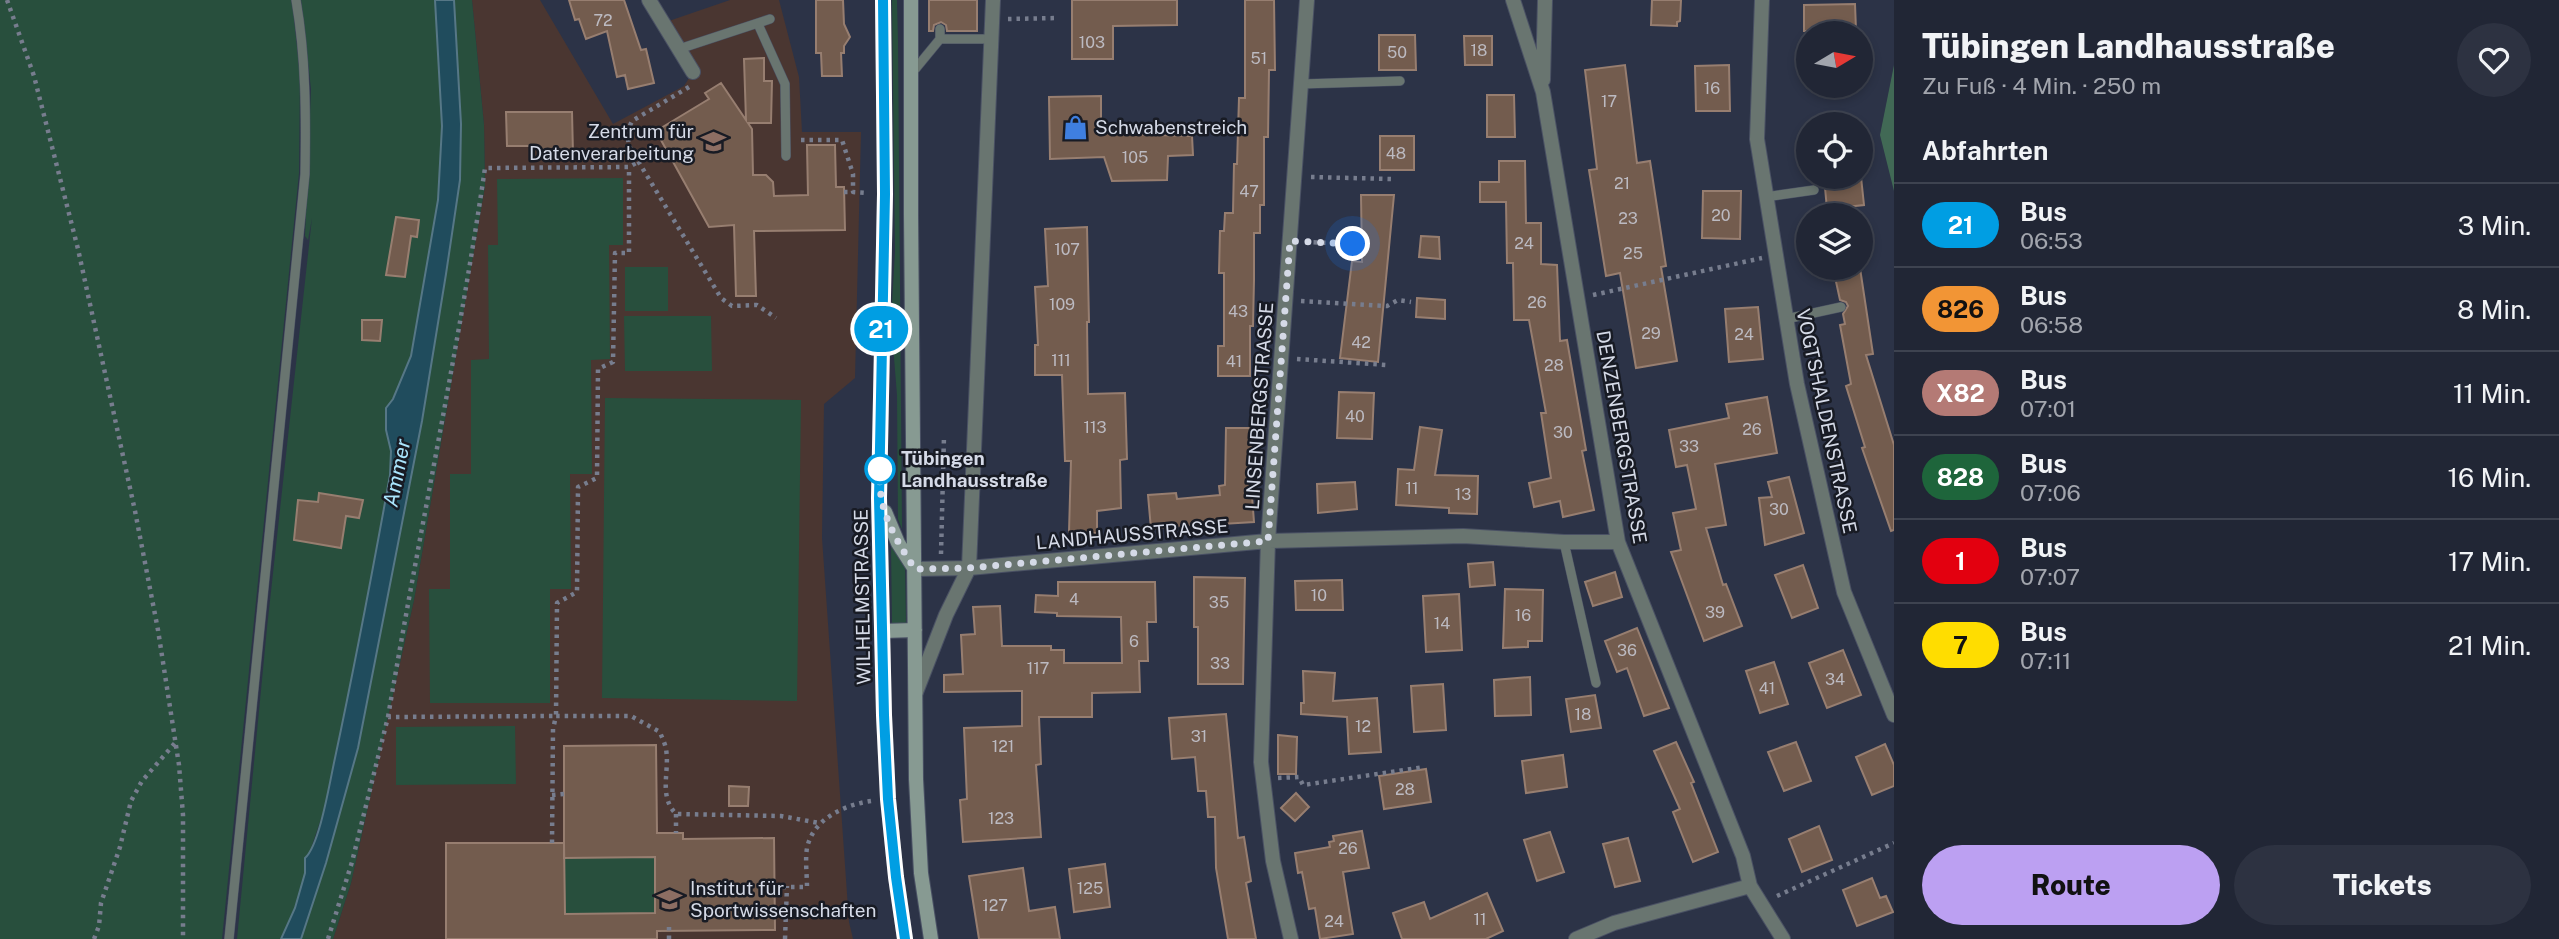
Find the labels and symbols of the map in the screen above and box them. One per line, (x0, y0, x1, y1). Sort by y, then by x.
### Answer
house number: 72 (593, 11, 613, 30)
north arrow (1796, 21, 1872, 98)
house number: 103 (1079, 33, 1105, 52)
house number: 18 (1471, 41, 1487, 60)
house number: 50 (1387, 43, 1407, 62)
house number: 51 (1251, 49, 1267, 68)
house number: 16 (1704, 79, 1720, 98)
house number: 17 (1601, 92, 1617, 111)
shop icon: Schwabenstreich (1061, 113, 1089, 141)
place label: Schwabenstreich (1095, 116, 1247, 138)
place label: Zentrum für Datenverarbeitung (529, 120, 694, 164)
school or university icon: Zentrum für Datenverarbeitung (700, 128, 728, 156)
house number: 48 (1386, 144, 1406, 163)
house number: 105 (1122, 148, 1148, 167)
house number: 21 (1614, 174, 1630, 193)
house number: 47 (1239, 182, 1259, 201)
house number: 20 (1711, 206, 1731, 225)
house number: 23 (1618, 209, 1638, 228)
your location (1335, 226, 1370, 261)
house number: 24 (1514, 234, 1534, 253)
house number: 107 (1054, 240, 1080, 259)
house number: 25 (1623, 244, 1643, 263)
house number: 26 (1527, 293, 1547, 312)
house number: 109 (1049, 295, 1075, 314)
street label: LINSENBERGSTRASSE (1241, 301, 1277, 511)
house number: 43 (1228, 302, 1248, 321)
line badge: 21 (850, 306, 912, 352)
street label: VOGTSHALDENSTRASSE (1792, 307, 1862, 535)
house number: 29 (1641, 324, 1661, 343)
house number: 24 (1734, 325, 1754, 344)
street label: DENZENBERGSTRASSE (1592, 329, 1652, 545)
house number: 42 (1351, 333, 1371, 352)
house number: 111 (1051, 351, 1071, 370)
house number: 41 (1226, 352, 1242, 371)
house number: 28 (1544, 356, 1564, 375)
house number: 40 (1345, 407, 1365, 426)
house number: 113 (1083, 418, 1107, 437)
house number: 26 (1742, 420, 1762, 439)
house number: 30 (1553, 423, 1573, 442)
water label: Ammer (378, 436, 416, 509)
house number: 33 (1679, 437, 1699, 456)
place label: Tübingen Landhausstraße (901, 447, 1048, 491)
marker: Tübingen Landhausstraße (865, 454, 895, 484)
house number: 11 (1405, 479, 1419, 498)
house number: 13 (1455, 485, 1471, 504)
house number: 30 (1769, 500, 1789, 519)
street label: WILHELMSTRASSE (849, 509, 875, 685)
street label: LANDHAUSSTRASSE (1035, 515, 1229, 553)
house number: 10 (1311, 586, 1327, 605)
house number: 4 (1069, 590, 1079, 609)
house number: 35 (1209, 593, 1229, 612)
house number: 39 (1705, 603, 1725, 622)
house number: 16 (1515, 606, 1531, 625)
house number: 14 (1434, 614, 1450, 633)
house number: 6 (1129, 632, 1139, 651)
house number: 36 (1617, 641, 1637, 660)
house number: 33 (1210, 654, 1230, 673)
house number: 117 (1027, 659, 1049, 678)
house number: 34 (1825, 670, 1845, 689)
house number: 41 (1759, 679, 1775, 698)
house number: 18 (1575, 705, 1591, 724)
house number: 12 (1355, 717, 1371, 736)
house number: 31 (1191, 727, 1207, 746)
house number: 121 (992, 737, 1014, 756)
house number: 28 (1395, 780, 1415, 799)
house number: 123 (988, 809, 1014, 828)
house number: 26 (1338, 839, 1358, 858)
place label: Institut für Sportwissenschaften (690, 877, 876, 921)
house number: 125 (1077, 879, 1103, 898)
school or university icon: Institut für Sportwissenschaften (656, 885, 684, 913)
house number: 127 (982, 896, 1008, 915)
house number: 11 (1473, 910, 1487, 929)
house number: 24 (1324, 912, 1344, 931)

